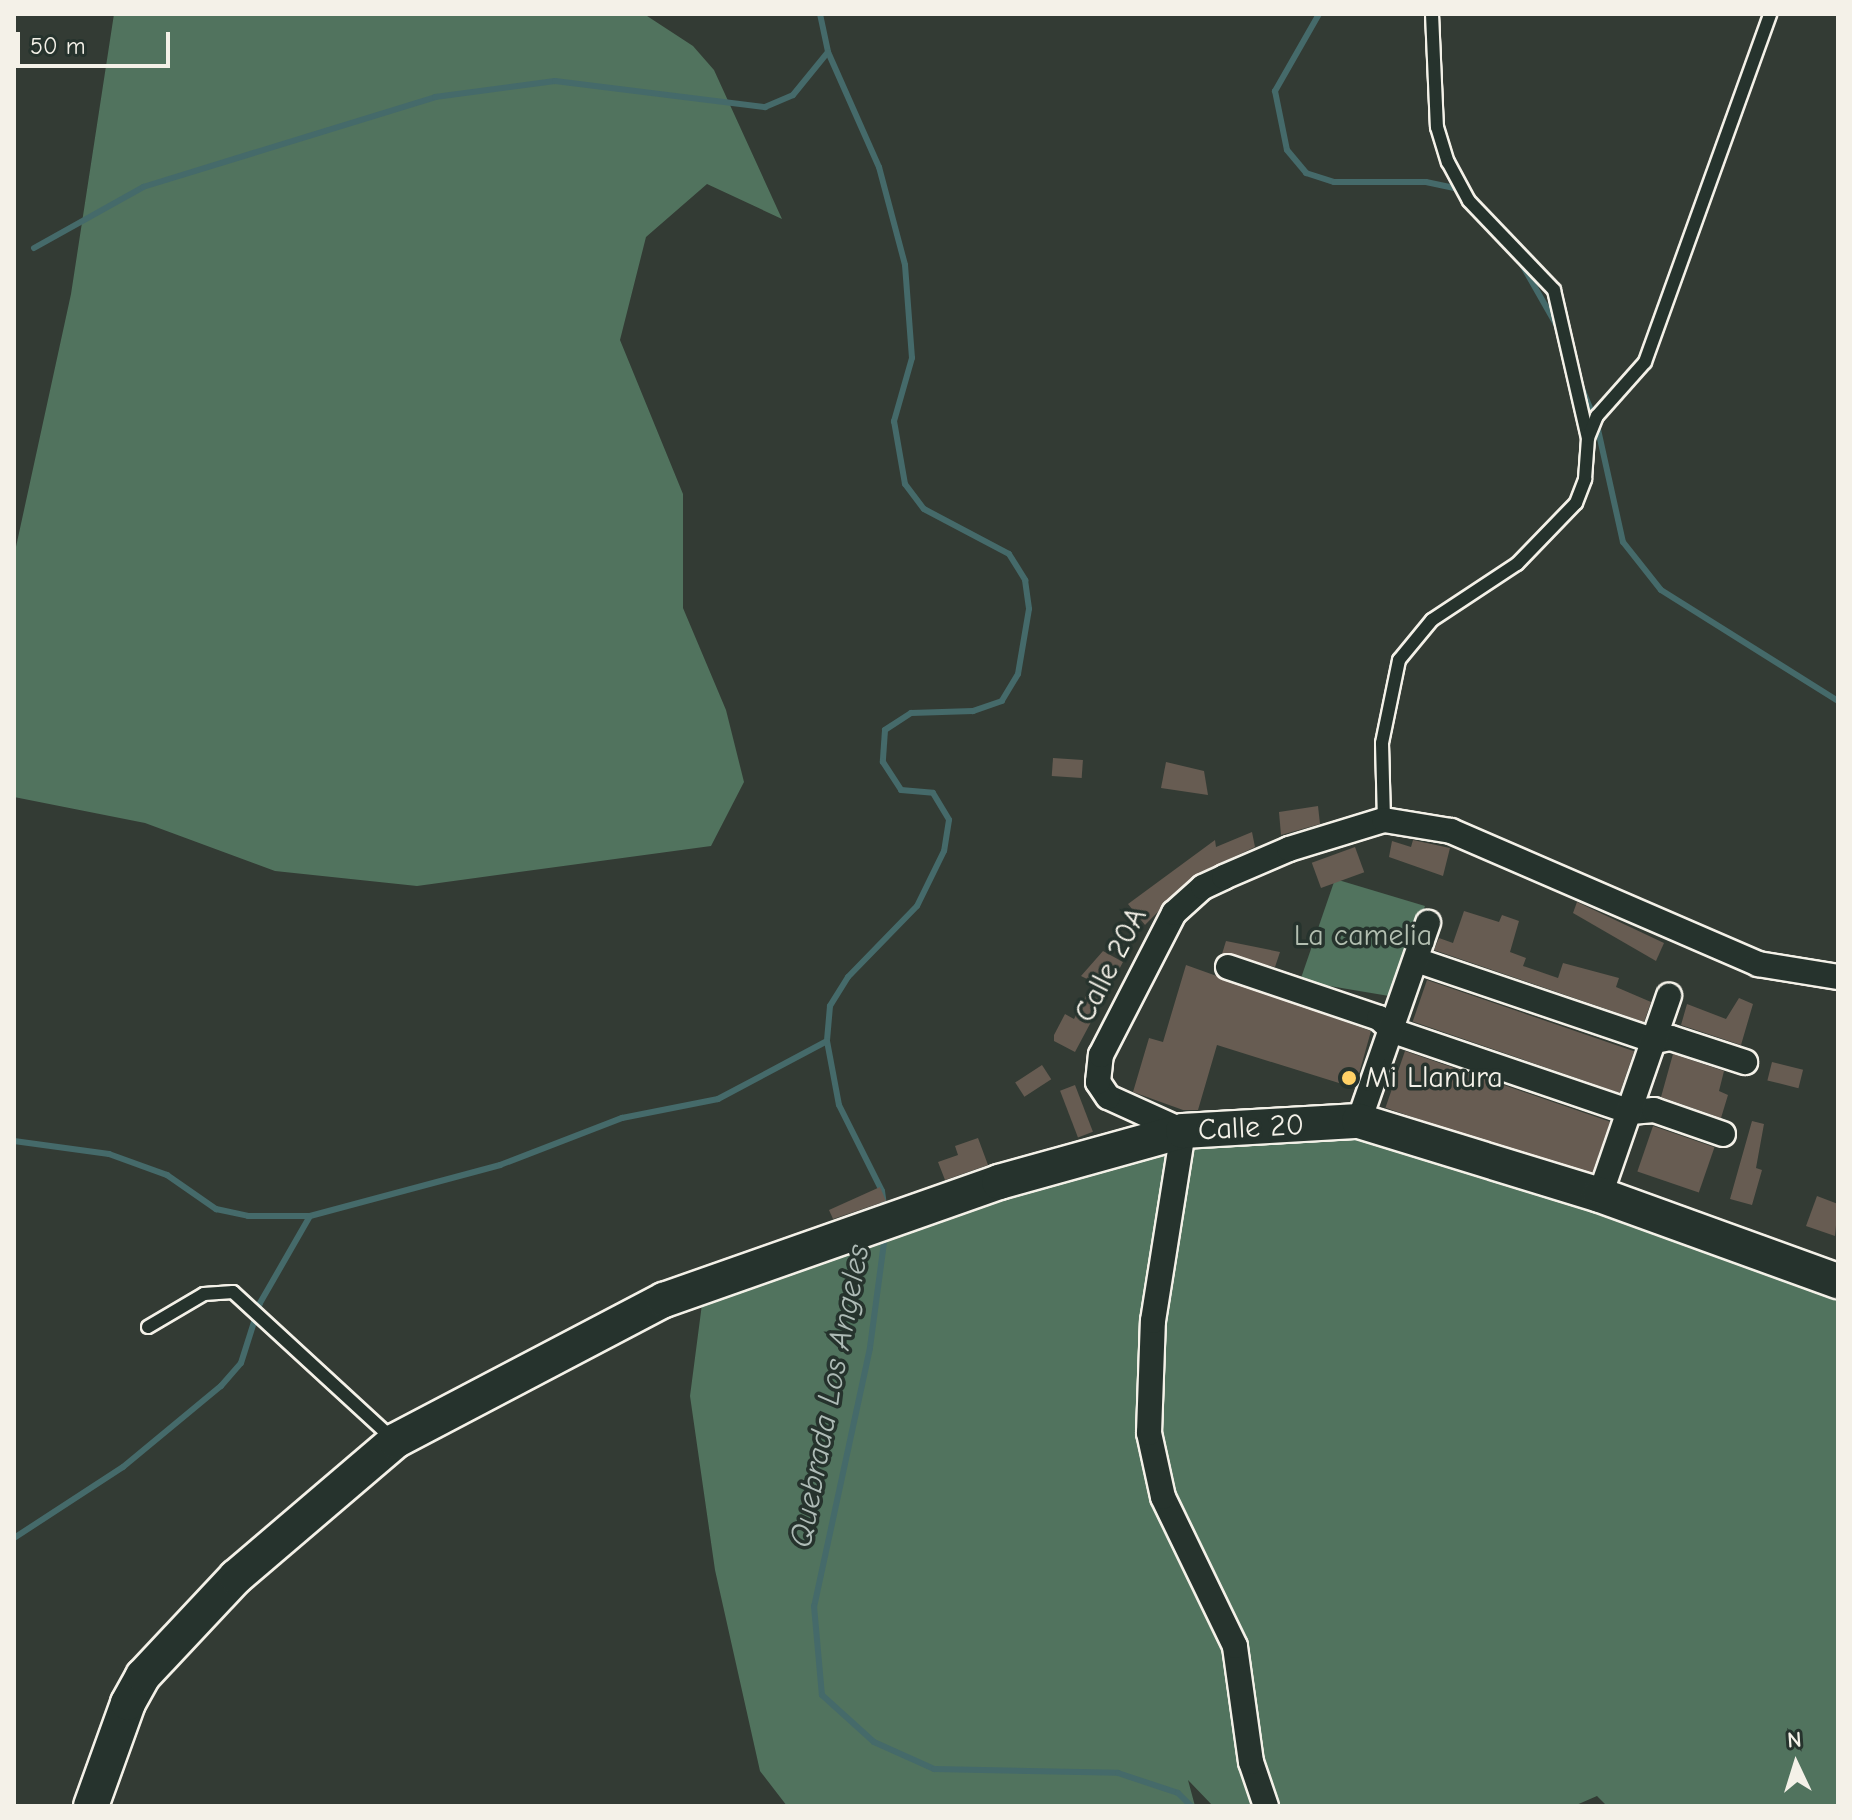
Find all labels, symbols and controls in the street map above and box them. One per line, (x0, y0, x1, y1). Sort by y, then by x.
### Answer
scale bar (20, 16, 174, 66)
text: 50 m (30, 32, 86, 60)
street label: Calle 20A (1067, 902, 1155, 1028)
park label: La camelia (1294, 918, 1432, 954)
place label: Mi Llanura (1365, 1060, 1503, 1096)
marker: Mi Llanura (1340, 1069, 1358, 1087)
street label: Calle 20 (1197, 1107, 1305, 1149)
water label: Quebrada Los Angeles (782, 1241, 878, 1551)
north arrow (1756, 1724, 1836, 1804)
text: N (1786, 1727, 1802, 1754)

